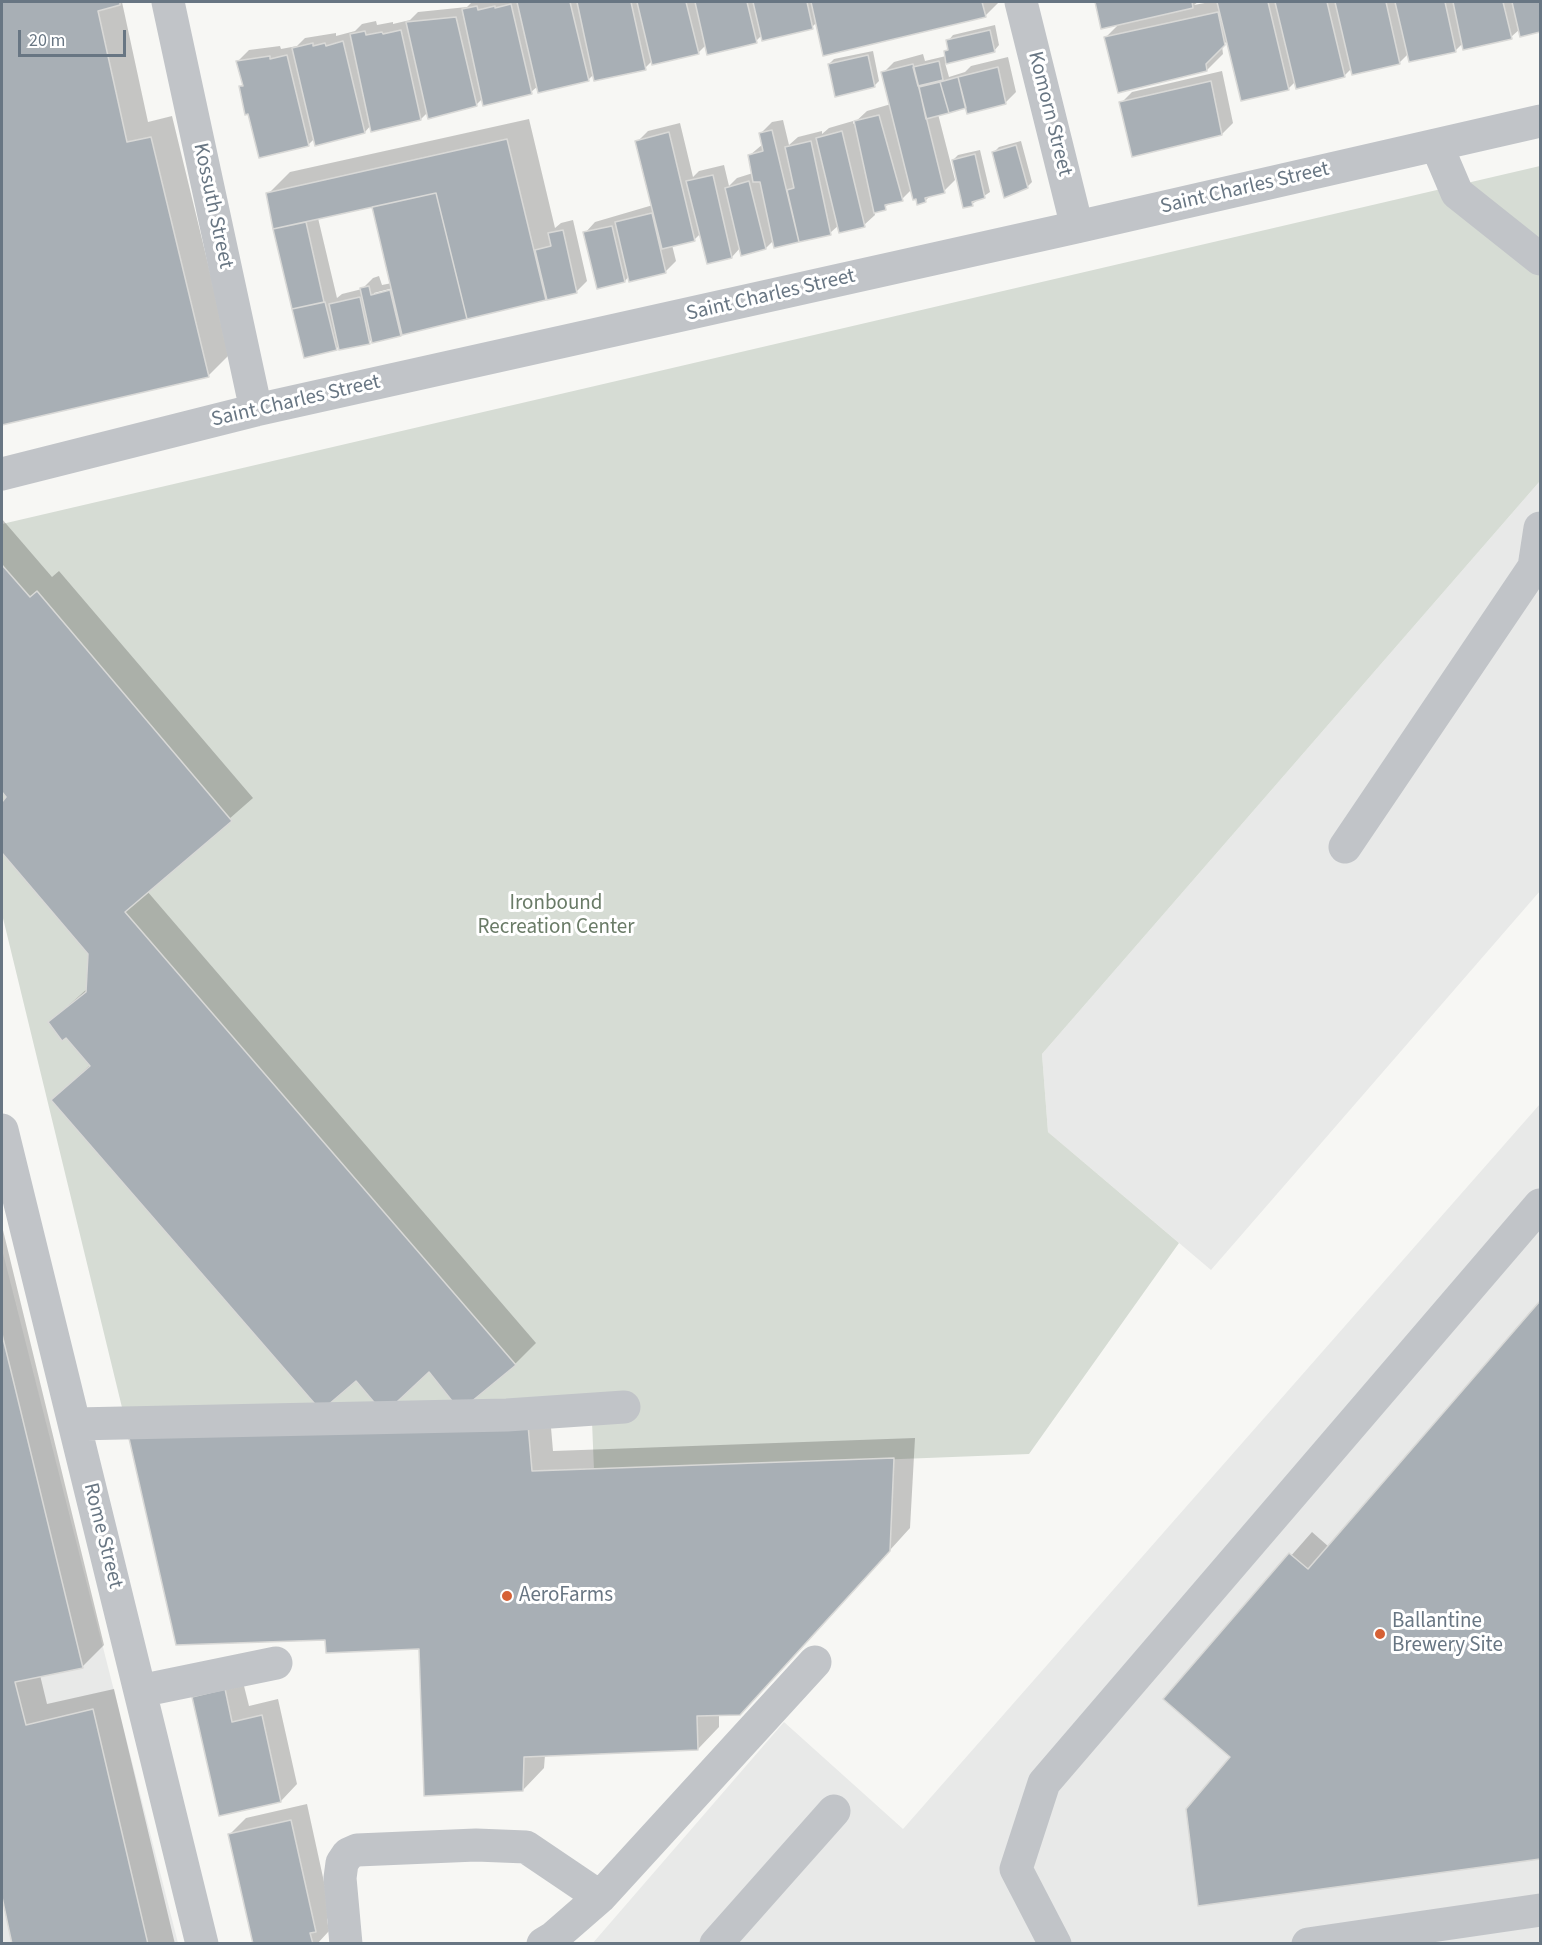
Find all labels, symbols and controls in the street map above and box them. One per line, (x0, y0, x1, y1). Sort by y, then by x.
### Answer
scale bar (21, 18, 129, 56)
text: 20 m (29, 28, 65, 53)
street label: Komorn Street (1021, 49, 1077, 179)
street label: Kossuth Street (186, 141, 238, 271)
street label: Saint Charles Street (1158, 157, 1332, 221)
street label: Saint Charles Street (684, 264, 858, 328)
street label: Saint Charles Street (209, 370, 383, 434)
park label: Ironbound Recreation Center (478, 891, 634, 941)
street label: Rome Street (77, 1481, 127, 1591)
place label: AeroFarms (519, 1583, 613, 1609)
marker: AeroFarms (500, 1589, 514, 1603)
place label: Ballantine Brewery Site (1392, 1609, 1503, 1659)
marker: Ballantine Brewery Site (1373, 1627, 1387, 1641)

